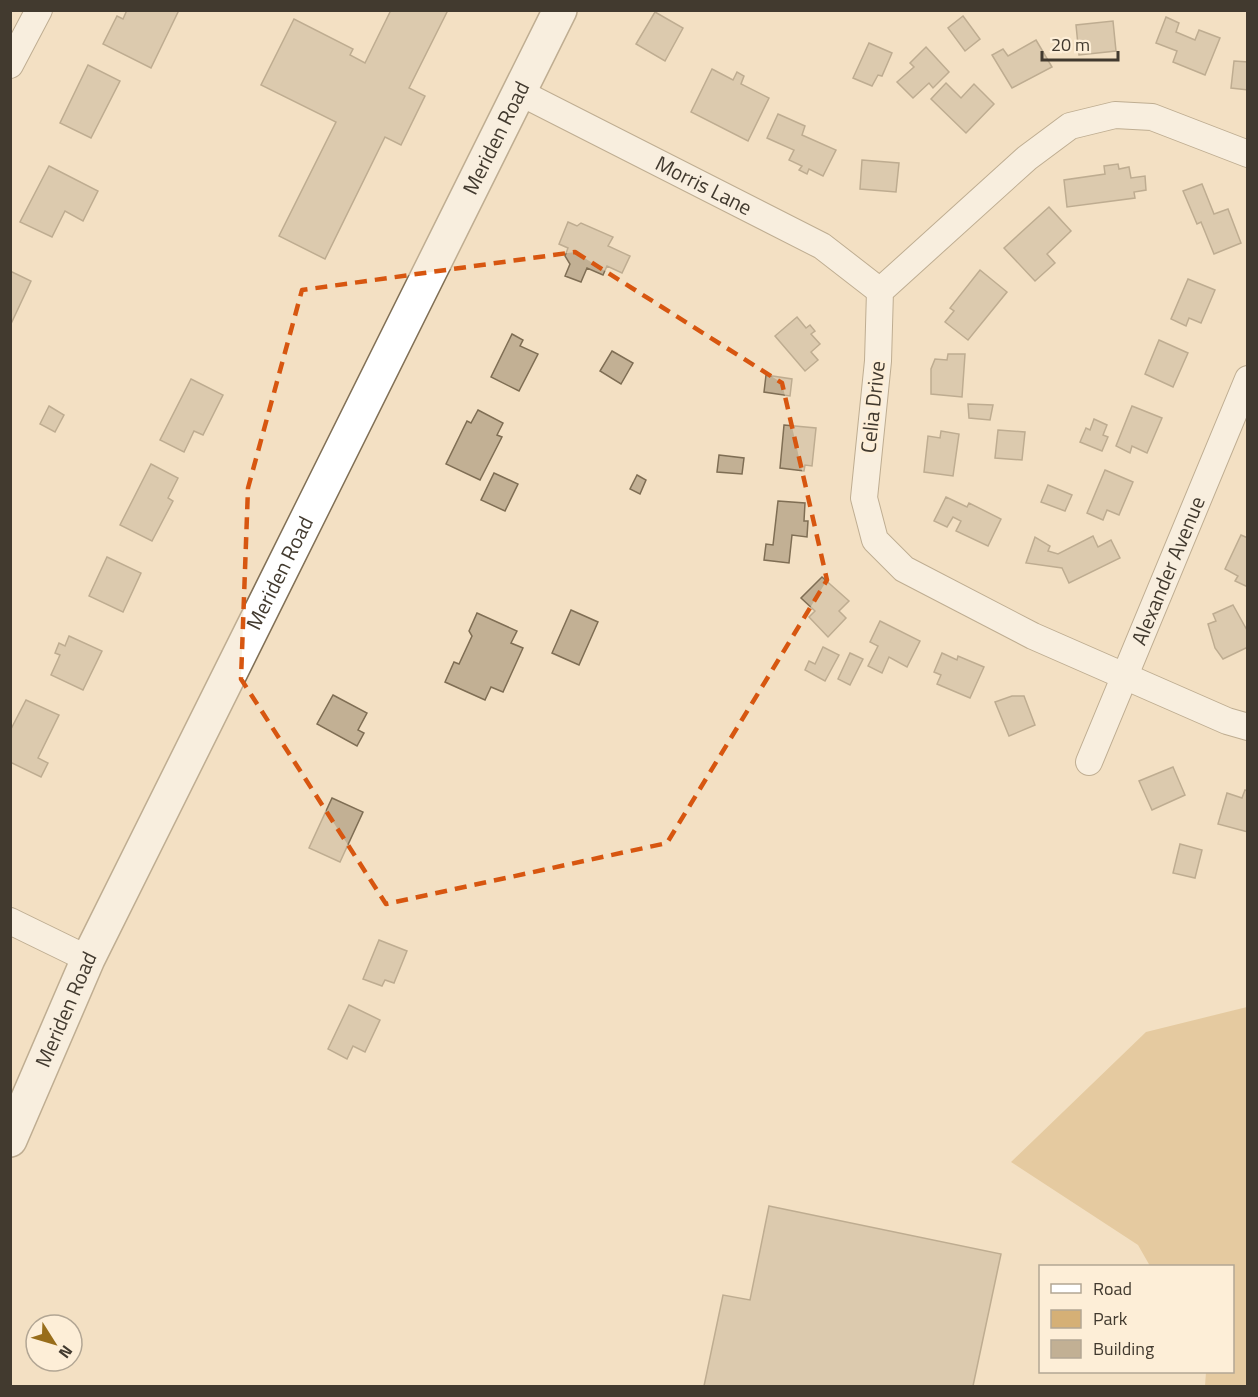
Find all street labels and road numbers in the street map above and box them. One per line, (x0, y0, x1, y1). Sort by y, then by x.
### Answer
street label: Meriden Road (454, 75, 537, 200)
street label: Morris Lane (650, 147, 758, 223)
street label: Celia Drive (851, 359, 893, 454)
street label: Alexander Avenue (1122, 491, 1213, 650)
street label: Meriden Road (237, 510, 321, 635)
street label: Meriden Road (26, 946, 104, 1072)

